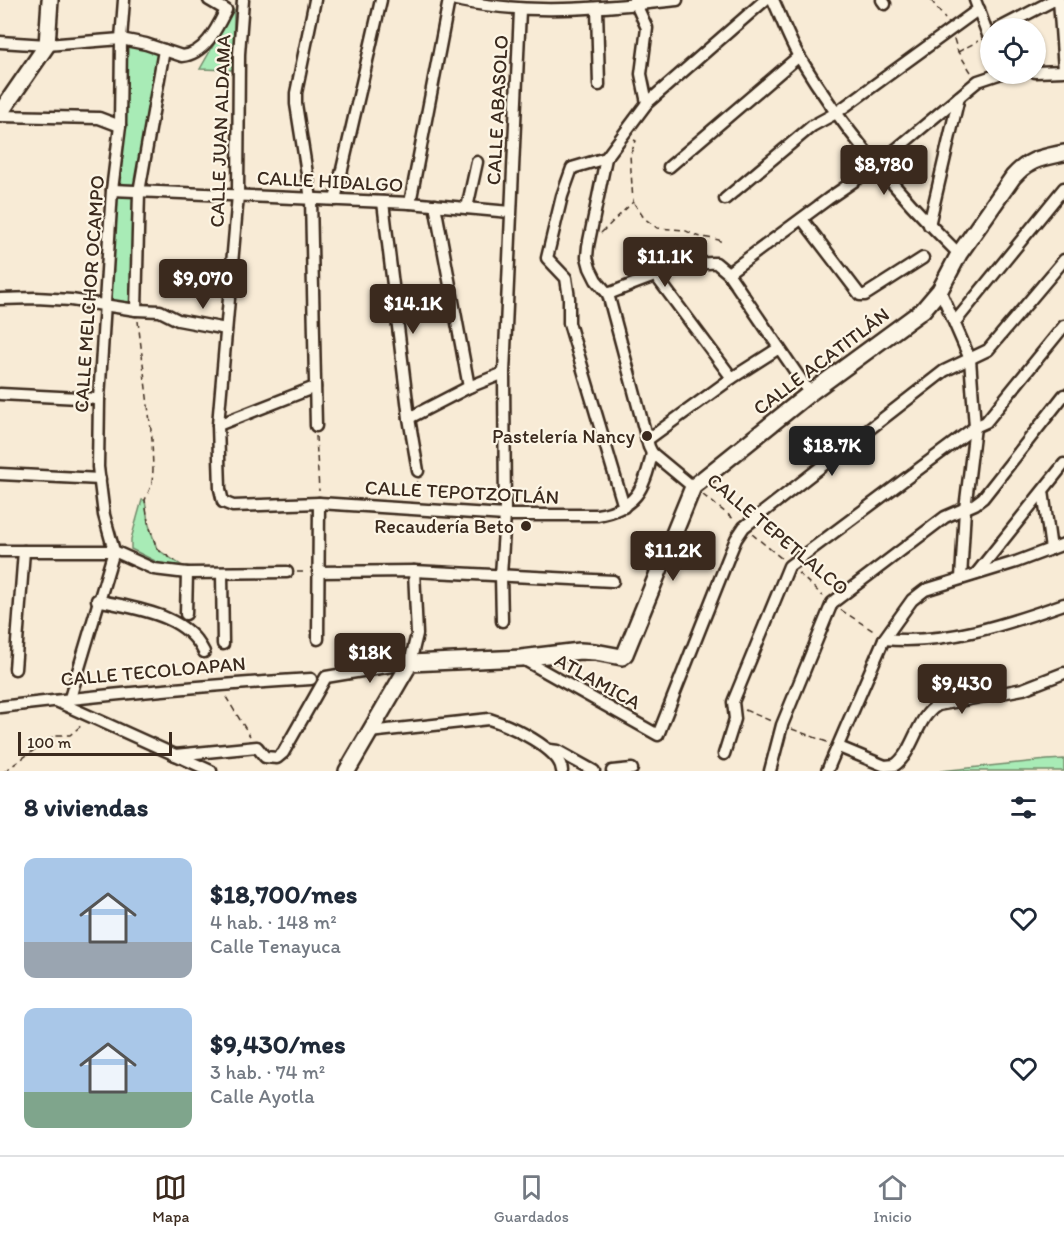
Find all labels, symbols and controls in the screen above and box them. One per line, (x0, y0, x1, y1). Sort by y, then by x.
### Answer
map controls (980, 18, 1046, 84)
button: locate (980, 18, 1046, 84)
street label: CALLE JUAN ALDAMA (205, 34, 235, 228)
street label: CALLE ABASOLO (481, 34, 513, 186)
pin: $8,780 (835, 145, 933, 196)
text: $8,780 (854, 152, 914, 176)
street label: CALLE HIDALGO (256, 165, 404, 197)
street label: CALLE MELCHOR OCAMPO (69, 174, 109, 414)
pin: $11.1K (616, 237, 714, 288)
text: $11.1K (637, 244, 693, 268)
pin: $9,070 (154, 259, 252, 310)
text: $9,070 (173, 266, 233, 290)
pin: $14.1K (364, 284, 462, 335)
text: $14.1K (384, 291, 442, 315)
street label: CALLE ACATITLÁN (748, 302, 894, 420)
place label: Pastelería Nancy (492, 424, 636, 448)
pin: $18.7K (783, 426, 881, 477)
marker: Pastelería Nancy (640, 429, 654, 443)
text: $18.7K (803, 433, 861, 457)
street label: CALLE TEPETLALCO (702, 468, 854, 600)
street label: CALLE TEPOTZOTLÁN (364, 475, 560, 509)
place label: Recaudería Beto (374, 514, 514, 538)
marker: Recaudería Beto (519, 519, 533, 533)
pin: $11.2K (624, 531, 722, 582)
text: $11.2K (645, 538, 701, 562)
pin: $18K (334, 633, 406, 684)
text: $18K (348, 640, 392, 664)
street label: ATLAMICA (551, 648, 645, 714)
street label: CALLE TECOLOAPAN (59, 651, 247, 691)
pin: $9,430 (913, 664, 1011, 715)
text: $9,430 (932, 671, 992, 695)
scale bar (18, 729, 172, 756)
text: 100 m (27, 733, 71, 752)
text: 8 viviendas (24, 791, 148, 823)
icon: filters (1007, 791, 1040, 824)
text: $18,700/mes (210, 878, 357, 910)
icon: home (72, 882, 144, 954)
icon: heart (1007, 902, 1040, 935)
text: 4 hab. · 148 m² (210, 910, 337, 934)
text: Calle Tenayuca (210, 934, 341, 958)
text: $9,430/mes (210, 1028, 346, 1060)
icon: home (72, 1032, 144, 1104)
icon: heart (1007, 1052, 1040, 1085)
text: 3 hab. · 74 m² (210, 1060, 325, 1084)
text: Calle Ayotla (210, 1084, 315, 1108)
tab: Mapa (152, 1171, 189, 1226)
tab: Guardados (494, 1171, 569, 1226)
tab: Inicio (873, 1171, 912, 1226)

